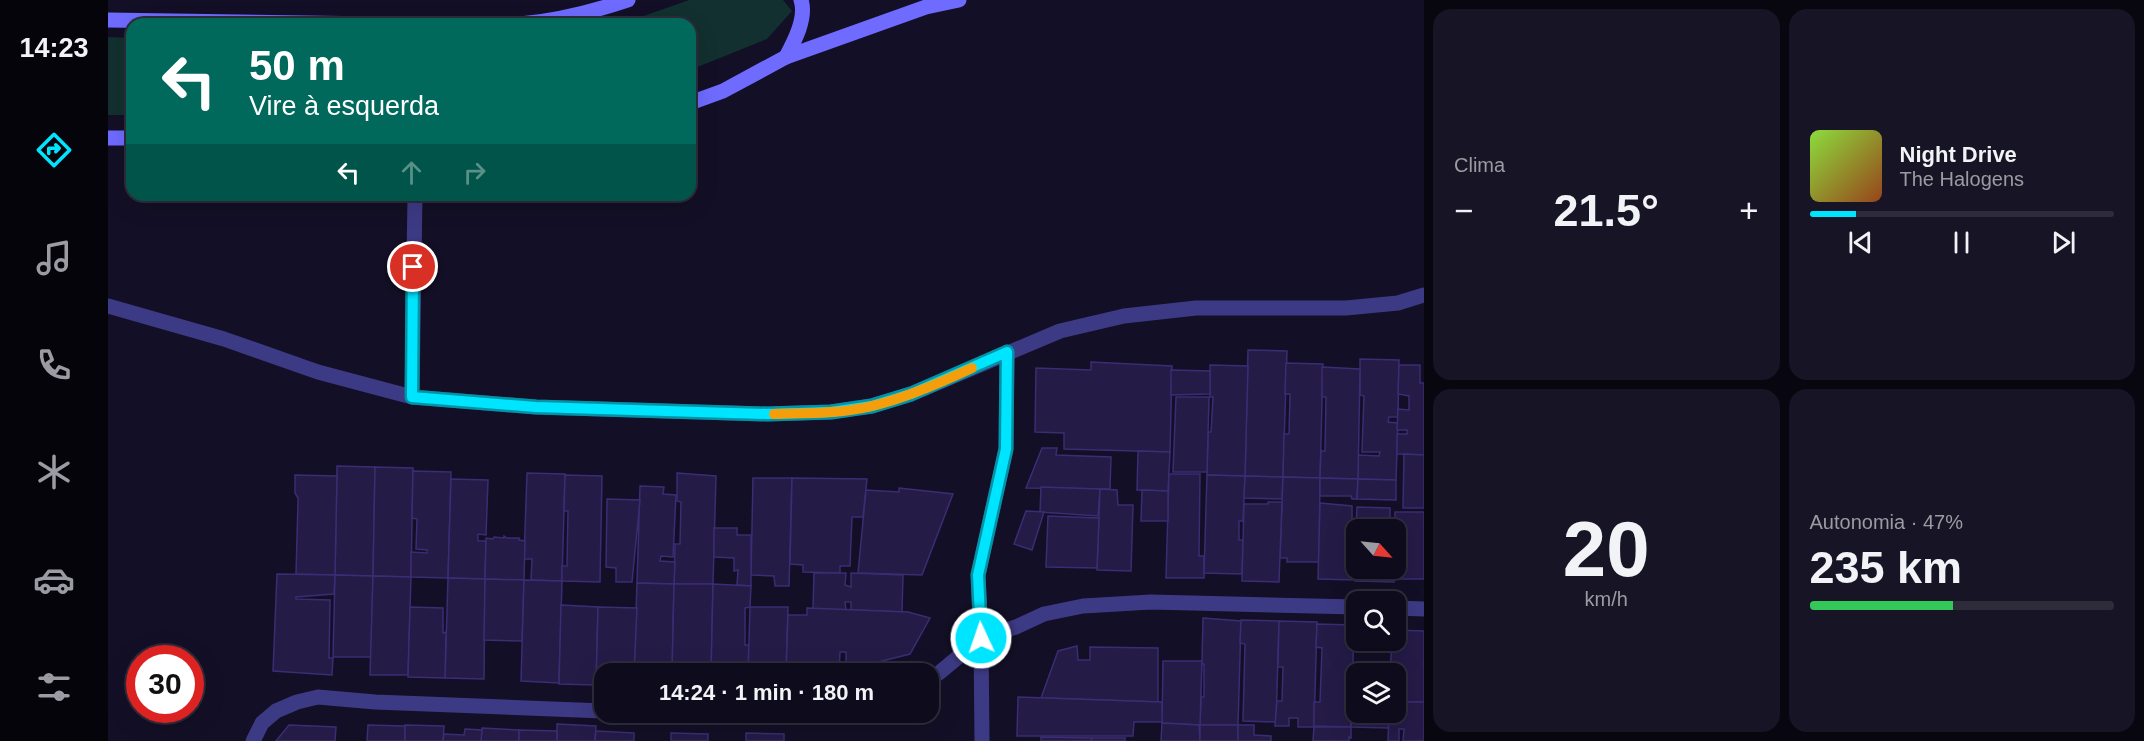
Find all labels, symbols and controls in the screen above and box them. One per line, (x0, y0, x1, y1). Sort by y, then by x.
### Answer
text: 14:23 (19, 33, 89, 63)
icon: left (150, 42, 228, 120)
text: 50 m (249, 42, 345, 89)
text: Vire à esquerda (249, 91, 439, 121)
icon: directions (33, 129, 75, 171)
text: Night Drive (1900, 142, 2017, 167)
text: Clima (1454, 154, 1505, 176)
icon: left (332, 156, 365, 189)
icon: ahead (395, 156, 428, 189)
icon: right (458, 156, 491, 189)
text: The Halogens (1900, 168, 2024, 190)
text: 21.5° (1553, 185, 1659, 236)
text: − (1454, 192, 1473, 229)
text: + (1739, 192, 1759, 229)
icon: previous (1844, 226, 1877, 259)
icon: pause (1945, 226, 1978, 259)
icon: next (2047, 226, 2080, 259)
icon: music (33, 237, 75, 279)
pin (387, 241, 438, 292)
icon: arrive (396, 250, 429, 283)
icon: phone (33, 344, 75, 386)
icon: climate (33, 451, 75, 493)
text: 20 (1563, 505, 1650, 593)
text: Autonomia · 47% (1810, 511, 1963, 533)
north arrow (1346, 519, 1406, 579)
map controls (1346, 519, 1406, 723)
text: 235 km (1810, 542, 1962, 593)
icon: car (33, 559, 75, 601)
text: km/h (1585, 588, 1628, 610)
button: search (1346, 591, 1406, 651)
position arrow (949, 606, 1013, 670)
speed limit sign: 30 (126, 645, 204, 723)
button: layers (1346, 663, 1406, 723)
icon: filters (33, 666, 75, 708)
text: 14:24 · 1 min · 180 m (659, 680, 874, 705)

